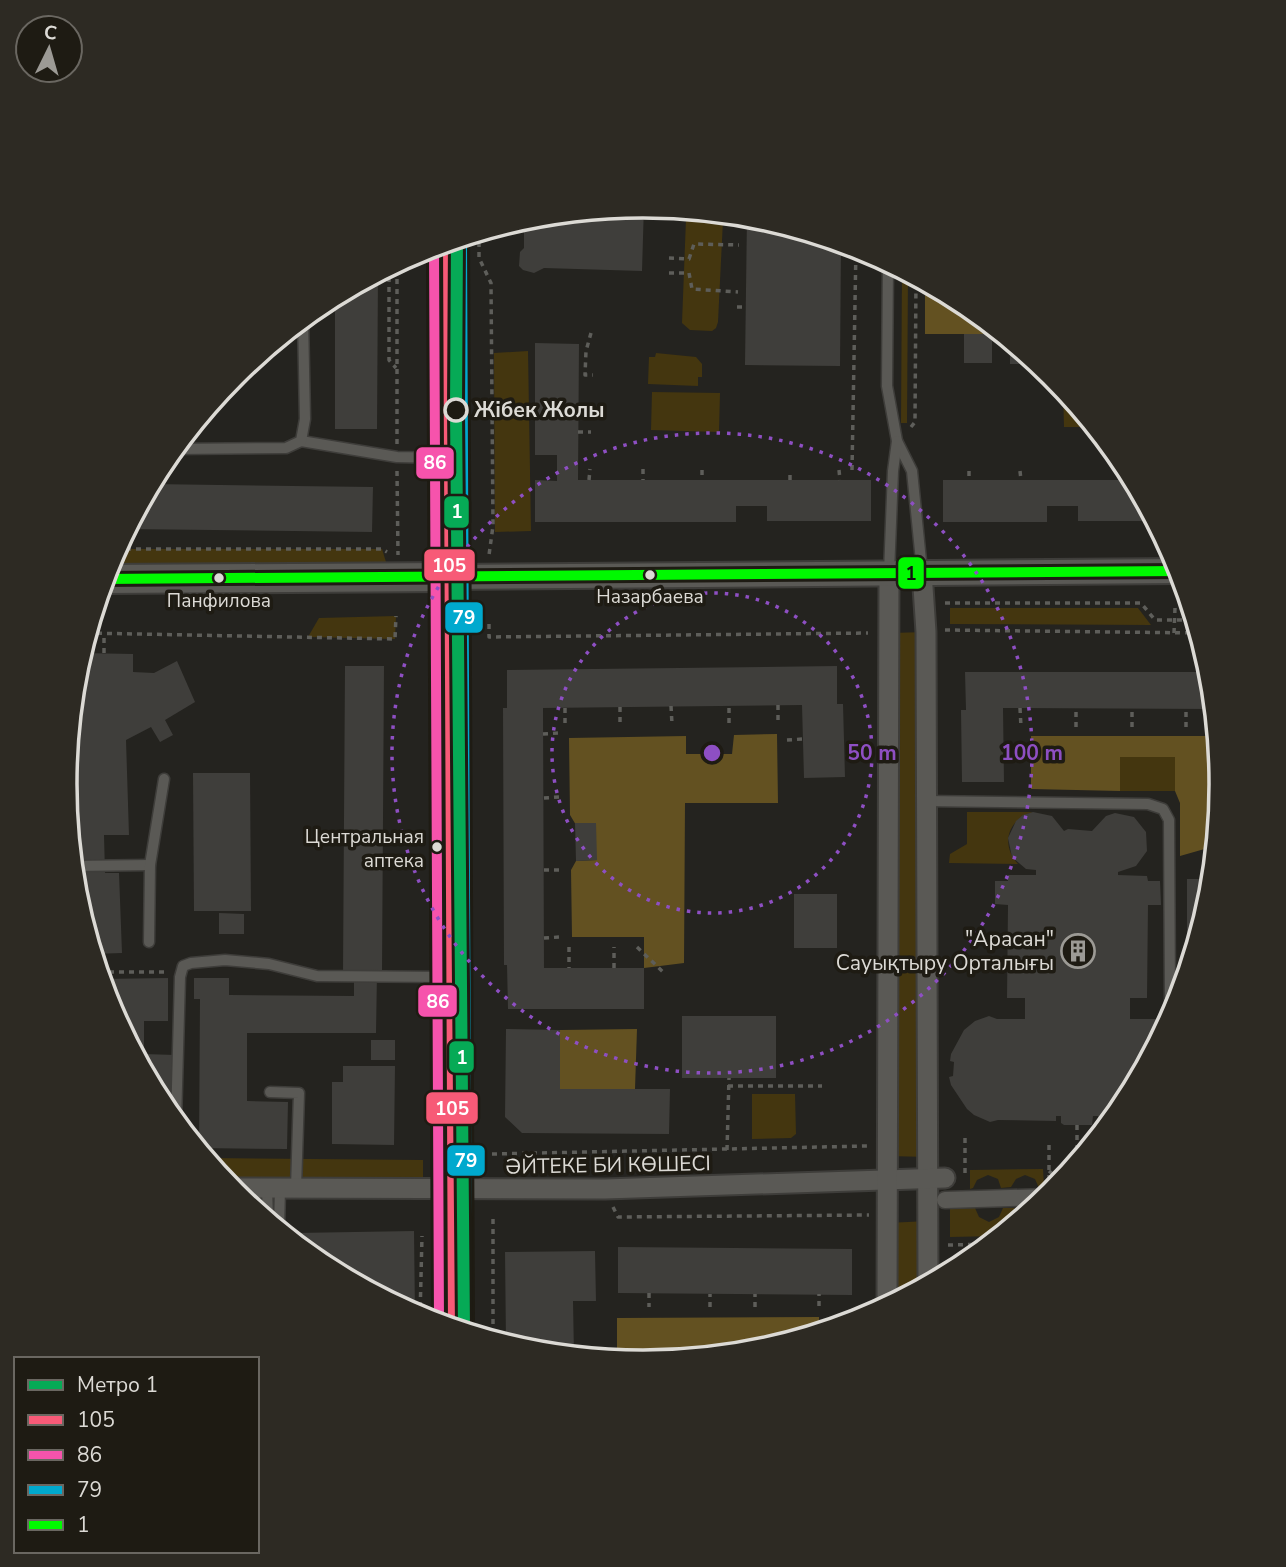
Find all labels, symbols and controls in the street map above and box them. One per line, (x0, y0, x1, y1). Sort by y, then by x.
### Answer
north arrow (14, 14, 84, 84)
text: С (43, 20, 58, 47)
place label: Жібек Жолы (474, 396, 605, 424)
marker: Жібек Жолы (444, 398, 468, 422)
line badge: 86 (415, 446, 455, 480)
text: 86 (424, 450, 446, 476)
line badge: 1 (443, 495, 470, 529)
text: 1 (451, 499, 463, 525)
line badge: 105 (423, 548, 476, 582)
text: 105 (432, 553, 466, 579)
line badge: 1 (897, 556, 925, 590)
text: 1 (905, 561, 917, 587)
marker: Назарбаева (643, 568, 657, 582)
marker: Панфилова (212, 571, 226, 585)
place label: Назарбаева (596, 584, 704, 610)
place label: Панфилова (167, 588, 271, 614)
line badge: 79 (444, 601, 484, 634)
text: 79 (453, 605, 475, 631)
text: 50 m (847, 739, 897, 767)
text: 100 m (1001, 739, 1063, 767)
centre of rings (700, 741, 724, 765)
place label: Центральная аптека (305, 824, 424, 874)
marker: Центральная аптека (430, 840, 444, 854)
place label: "Арасан" Сауықтыру Орталығы (836, 925, 1054, 977)
building icon: "Арасан" Сауықтыру Орталығы (1059, 932, 1097, 970)
line badge: 86 (417, 984, 458, 1018)
text: 86 (427, 989, 449, 1015)
line badge: 1 (448, 1040, 475, 1074)
text: 1 (456, 1045, 468, 1071)
line badge: 105 (425, 1091, 479, 1125)
text: 105 (435, 1096, 469, 1122)
line badge: 79 (446, 1144, 486, 1177)
text: 79 (455, 1148, 477, 1174)
street label: ӘЙТЕКЕ БИ КӨШЕСІ (505, 1149, 711, 1181)
legend (14, 1357, 259, 1553)
text: Метро 1 (77, 1371, 158, 1399)
text: 105 (77, 1406, 115, 1434)
text: 86 (77, 1441, 102, 1469)
text: 79 (77, 1476, 102, 1504)
text: 1 (77, 1511, 90, 1539)

